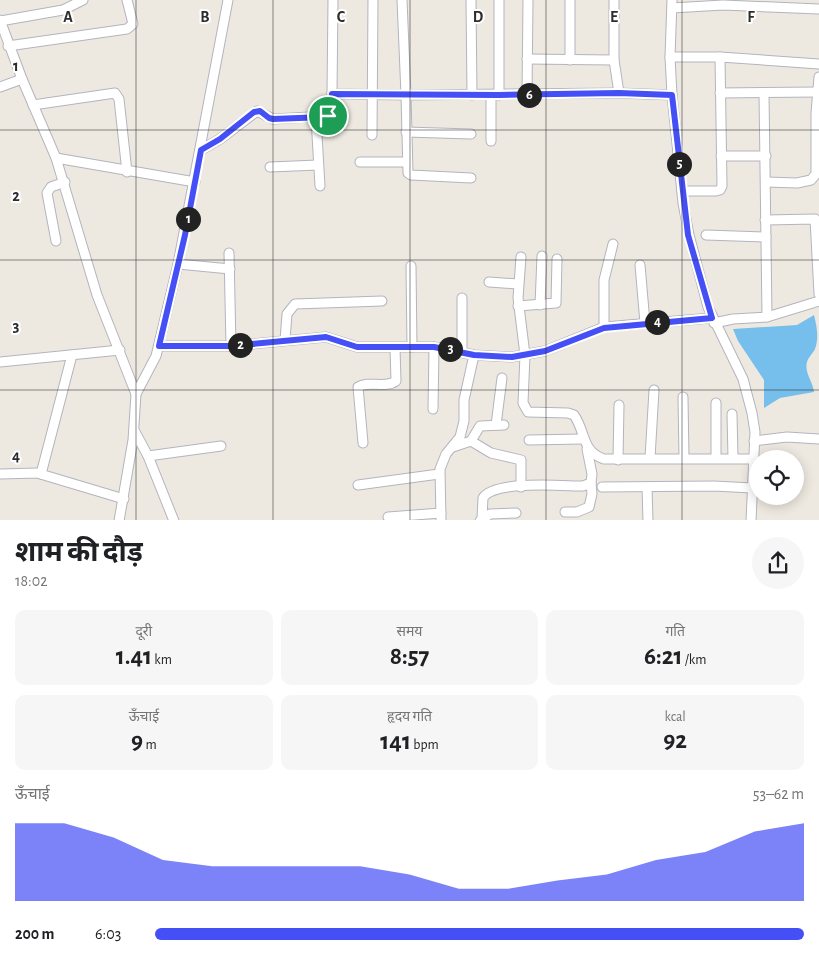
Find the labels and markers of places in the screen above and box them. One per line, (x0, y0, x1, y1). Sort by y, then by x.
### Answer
pin: 6 (516, 82, 542, 108)
pin (307, 95, 349, 137)
pin: 5 (666, 152, 692, 176)
pin: 1 (176, 206, 200, 232)
pin: 4 (644, 310, 670, 334)
pin: 2 (228, 332, 252, 358)
pin: 3 (438, 336, 462, 362)

